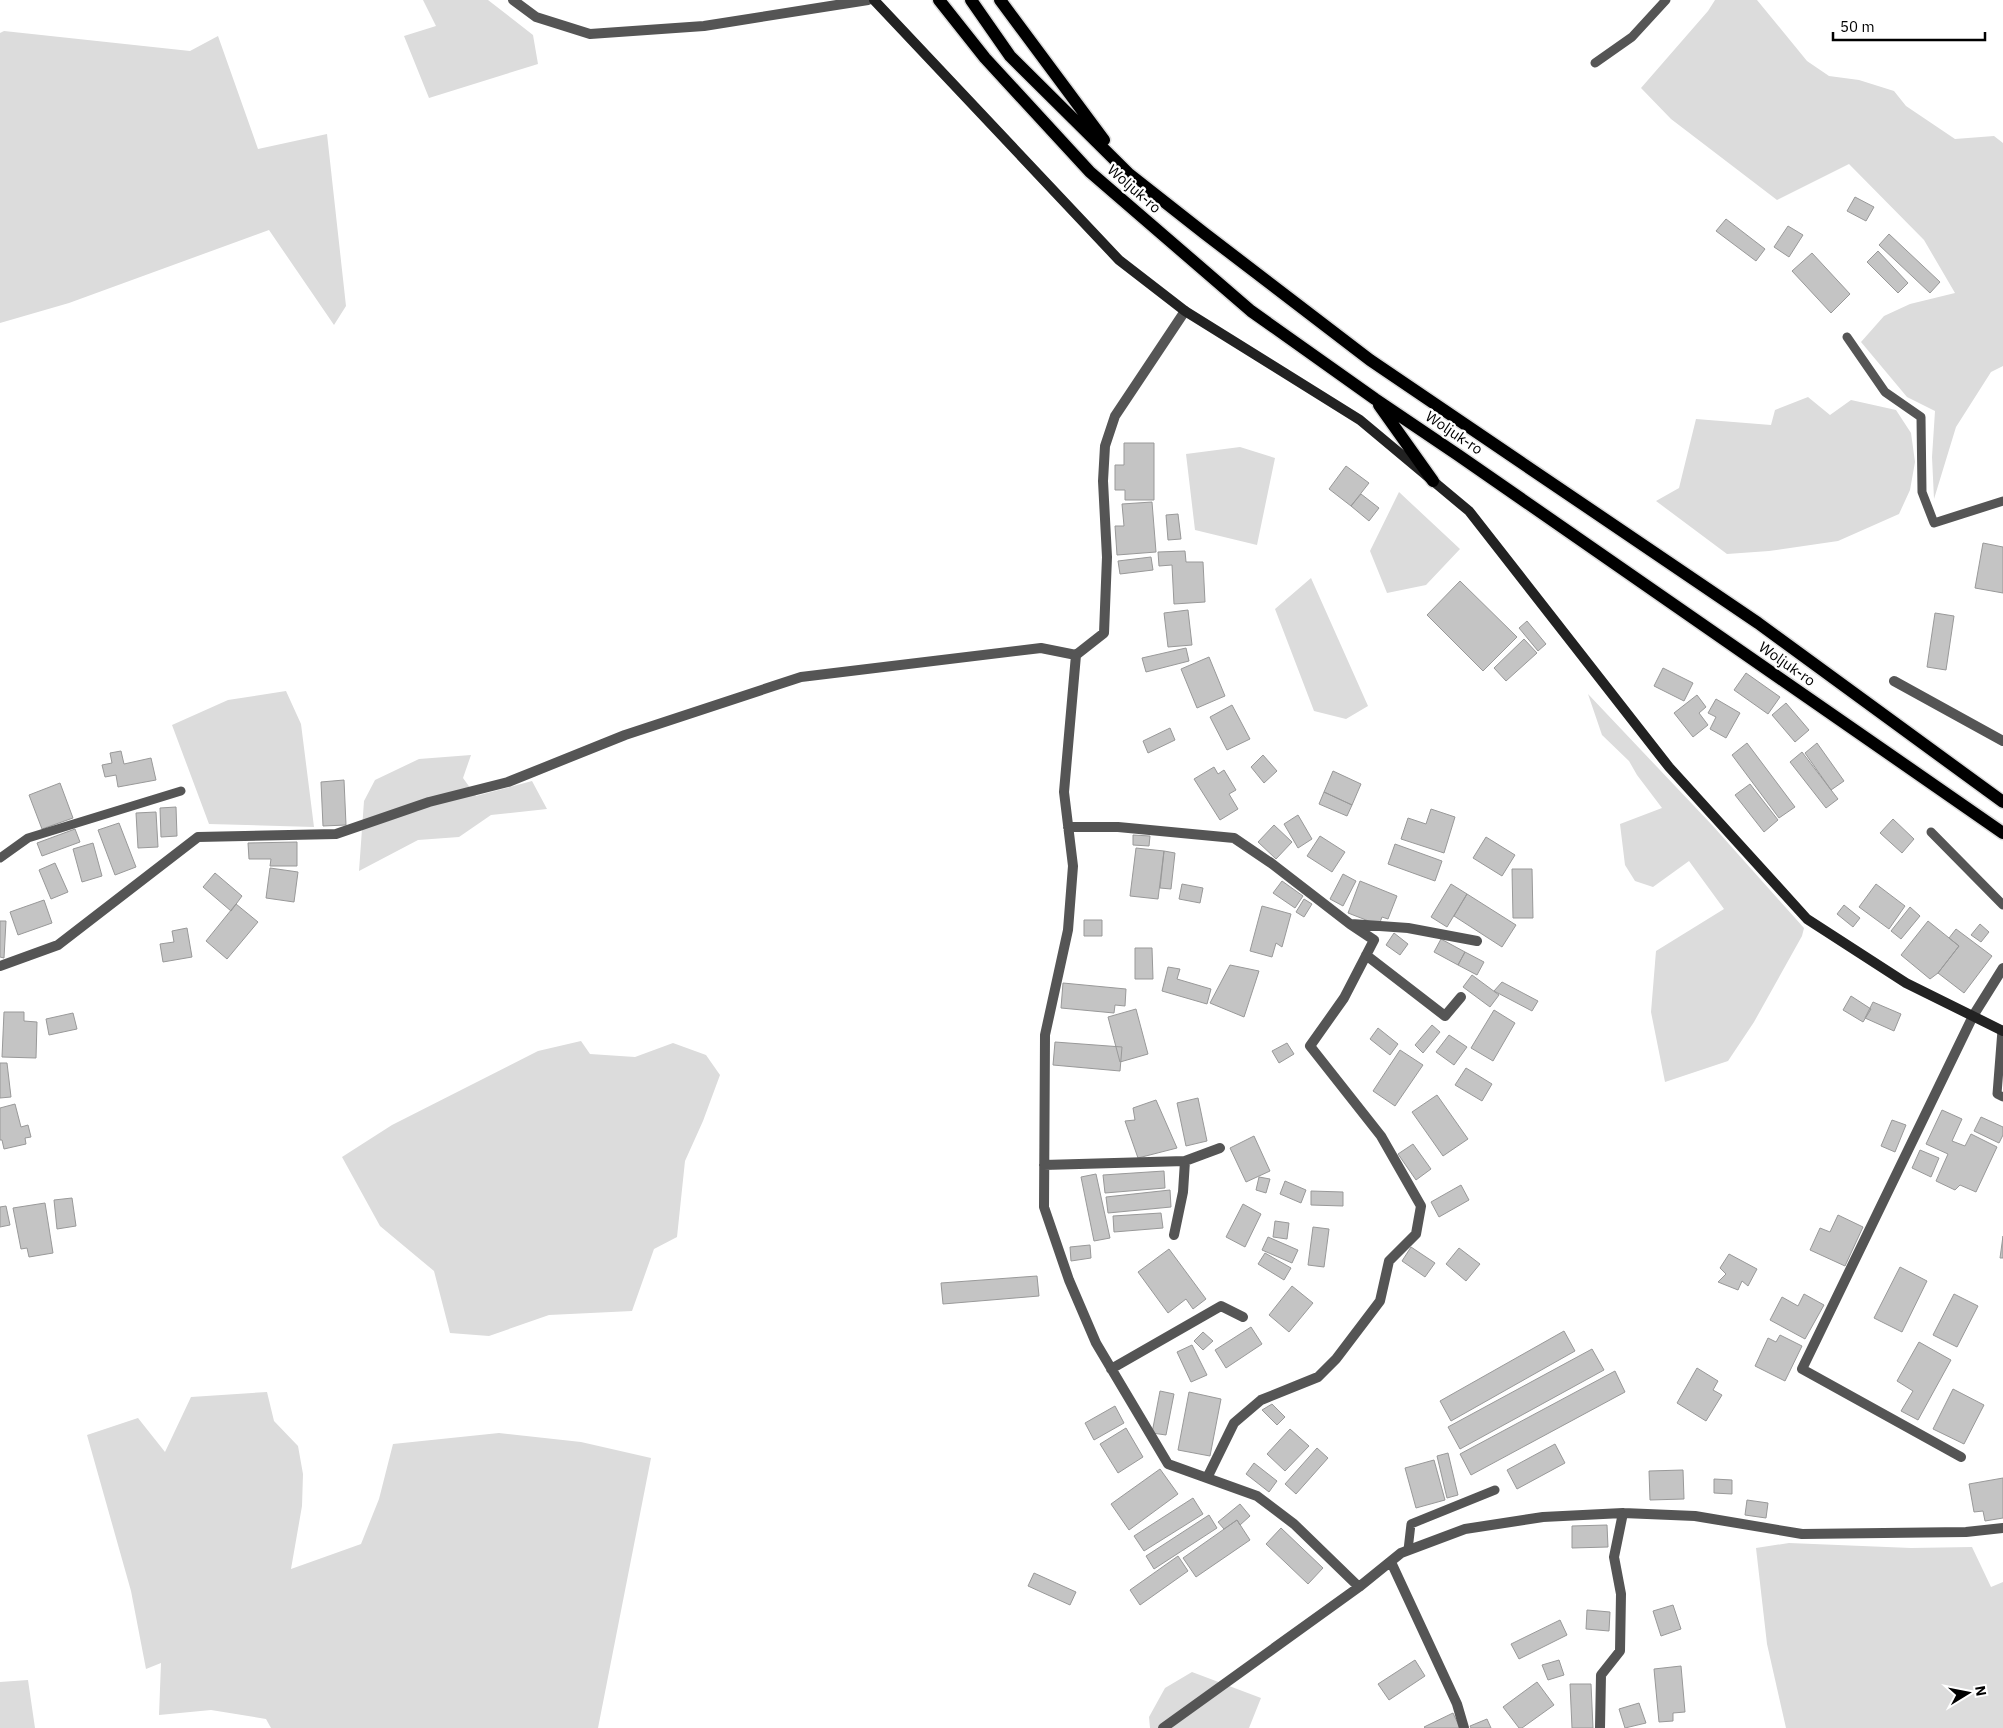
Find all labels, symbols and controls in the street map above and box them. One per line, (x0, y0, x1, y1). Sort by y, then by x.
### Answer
scale bar (1833, 10, 1986, 42)
text: 50 m (1840, 17, 1875, 36)
street label: Woljuk-ro (1104, 160, 1165, 217)
street label: Woljuk-ro (1422, 407, 1487, 459)
street label: Woljuk-ro (1755, 637, 1819, 690)
north arrow (1943, 1668, 1993, 1718)
text: N (1971, 1684, 1991, 1697)

